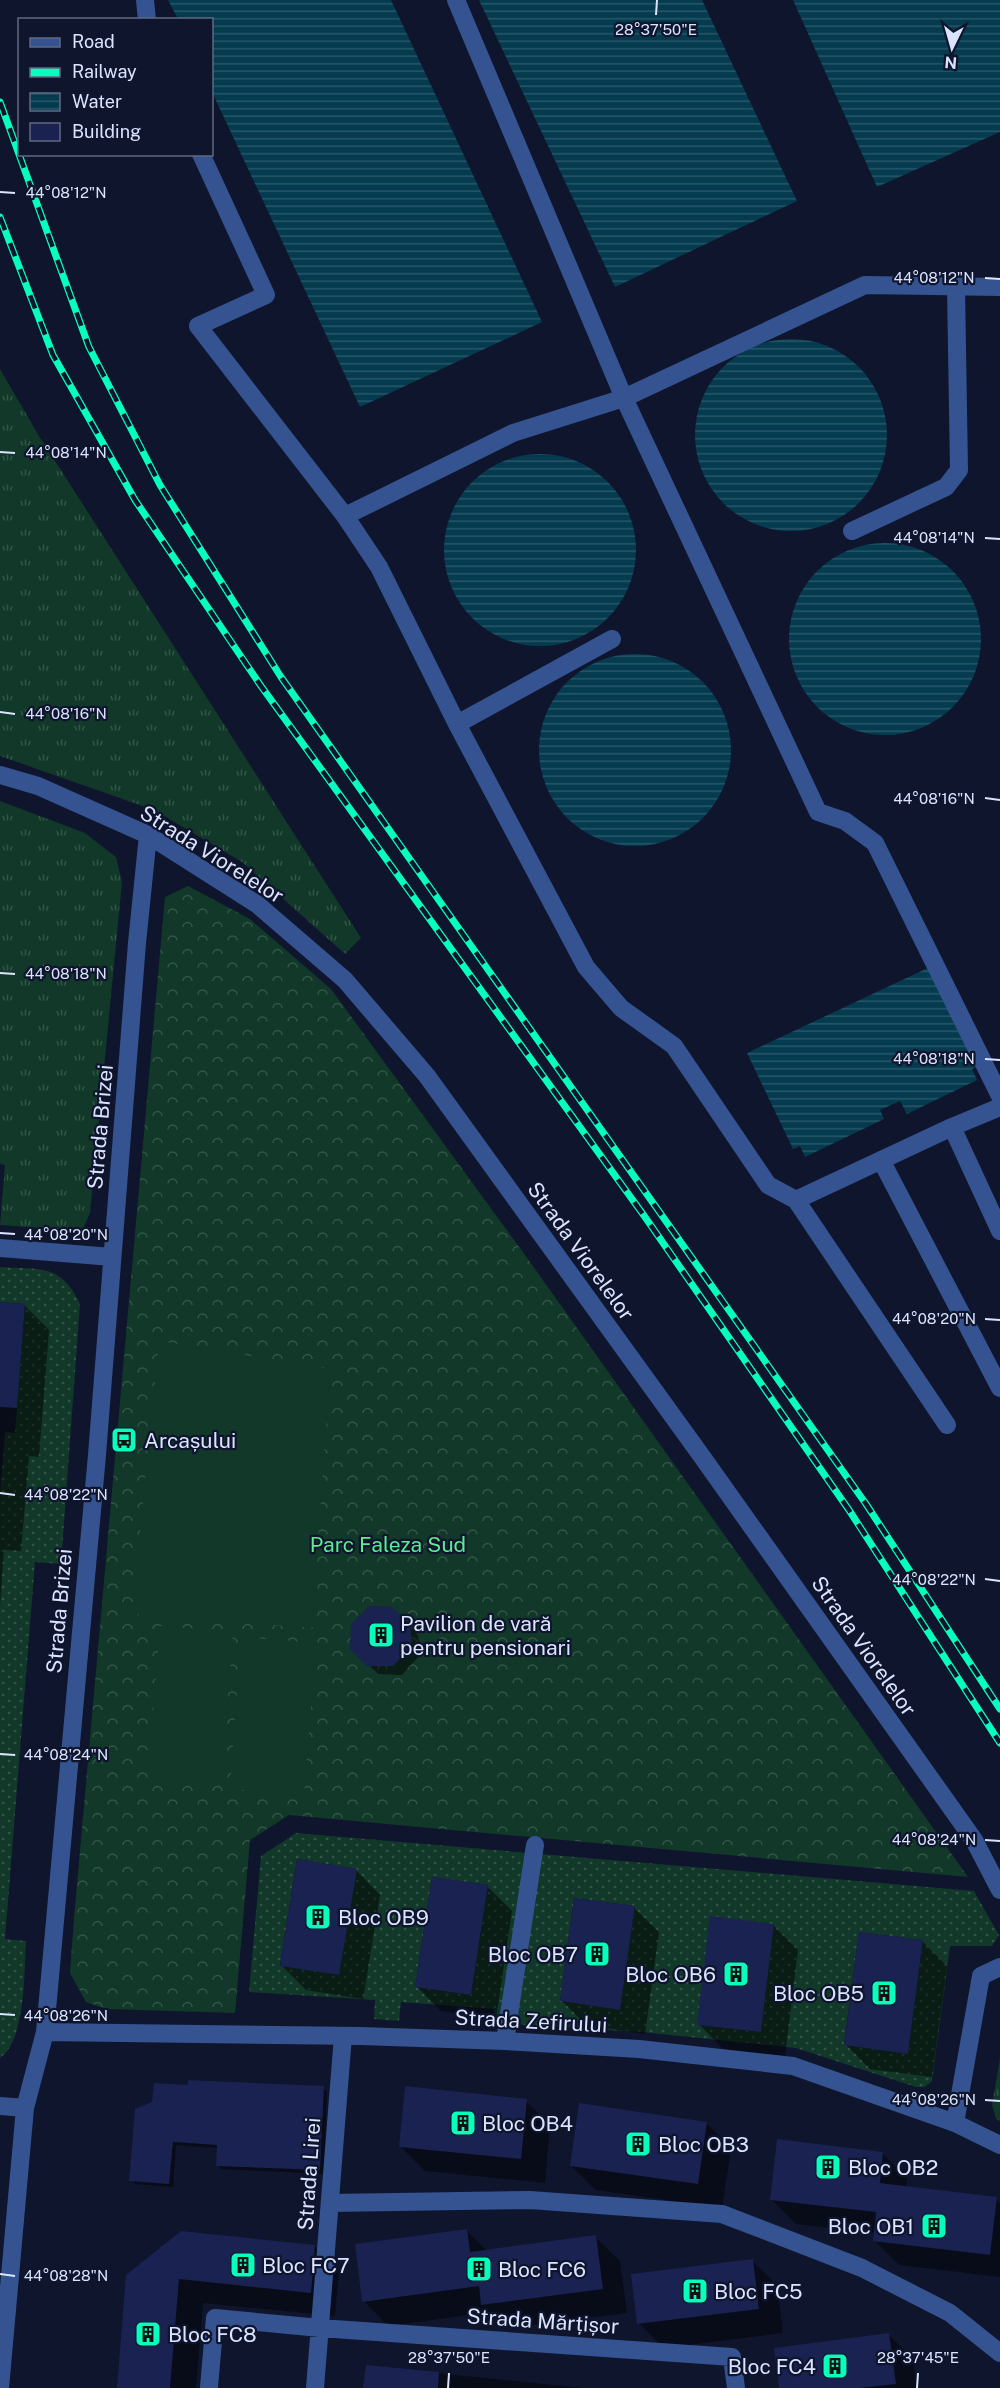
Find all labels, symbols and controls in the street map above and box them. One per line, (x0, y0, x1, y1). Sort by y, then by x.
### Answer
legend (18, 18, 213, 156)
north arrow (922, 18, 982, 78)
text: 28°37'50"E (615, 21, 697, 38)
text: Road (72, 31, 115, 52)
text: N (944, 52, 958, 72)
text: Railway (72, 61, 137, 82)
text: Water (72, 91, 122, 112)
text: Building (72, 121, 141, 142)
text: 44°08'12"N (25, 184, 107, 201)
text: 44°08'12"N (893, 269, 975, 286)
text: 44°08'14"N (25, 444, 107, 461)
text: 44°08'14"N (893, 529, 975, 546)
text: 44°08'16"N (25, 705, 107, 722)
text: 44°08'16"N (893, 790, 975, 807)
street label: Strada Viorelelor (135, 800, 289, 908)
text: 44°08'18"N (25, 965, 107, 982)
text: 44°08'18"N (893, 1050, 975, 1067)
street label: Strada Brizei (82, 1064, 118, 1190)
street label: Strada Viorelelor (522, 1177, 640, 1325)
text: 44°08'20"N (24, 1226, 108, 1243)
text: 44°08'20"N (892, 1310, 976, 1327)
bus stop icon: Arcașului (109, 1425, 139, 1455)
place label: Arcașului (144, 1428, 236, 1453)
text: 44°08'22"N (24, 1486, 108, 1503)
park label: Parc Faleza Sud (310, 1532, 466, 1557)
street label: Strada Brizei (41, 1548, 77, 1674)
street label: Strada Viorelelor (806, 1571, 922, 1721)
text: 44°08'22"N (892, 1571, 976, 1588)
place label: Pavilion de vară pentru pensionari (400, 1611, 571, 1660)
building icon: Pavilion de vară pentru pensionari (366, 1620, 396, 1650)
text: 44°08'24"N (24, 1746, 108, 1763)
text: 44°08'24"N (892, 1831, 976, 1848)
building icon: Bloc OB9 (303, 1902, 333, 1932)
place label: Bloc OB9 (338, 1905, 429, 1930)
building icon: Bloc OB7 (582, 1939, 612, 1969)
place label: Bloc OB7 (488, 1942, 578, 1967)
building icon: Bloc OB6 (721, 1959, 751, 1989)
place label: Bloc OB6 (625, 1962, 716, 1987)
building icon: Bloc OB5 (869, 1978, 899, 2008)
place label: Bloc OB5 (773, 1981, 864, 2006)
street label: Strada Zefirului (454, 2005, 608, 2037)
text: 44°08'26"N (24, 2007, 108, 2024)
text: 44°08'26"N (892, 2091, 976, 2108)
building icon: Bloc OB4 (448, 2108, 478, 2138)
place label: Bloc OB4 (482, 2111, 573, 2136)
street label: Strada Lirei (293, 2117, 325, 2231)
building icon: Bloc OB3 (623, 2129, 653, 2159)
place label: Bloc OB3 (658, 2132, 749, 2157)
building icon: Bloc OB2 (813, 2152, 843, 2182)
place label: Bloc OB2 (848, 2155, 938, 2180)
building icon: Bloc OB1 (919, 2211, 949, 2241)
place label: Bloc OB1 (828, 2214, 914, 2239)
building icon: Bloc FC7 (228, 2250, 258, 2280)
place label: Bloc FC7 (262, 2253, 350, 2278)
building icon: Bloc FC6 (464, 2254, 494, 2284)
place label: Bloc FC6 (498, 2257, 586, 2282)
text: 44°08'28"N (24, 2267, 108, 2284)
building icon: Bloc FC5 (680, 2276, 710, 2306)
place label: Bloc FC5 (714, 2279, 803, 2304)
street label: Strada Mărțișor (466, 2303, 620, 2339)
building icon: Bloc FC8 (133, 2319, 163, 2349)
place label: Bloc FC8 (168, 2322, 257, 2347)
text: 28°37'50"E (408, 2349, 490, 2366)
text: 28°37'45"E (877, 2349, 959, 2366)
building icon: Bloc FC4 (820, 2351, 850, 2381)
place label: Bloc FC4 (728, 2354, 816, 2379)

